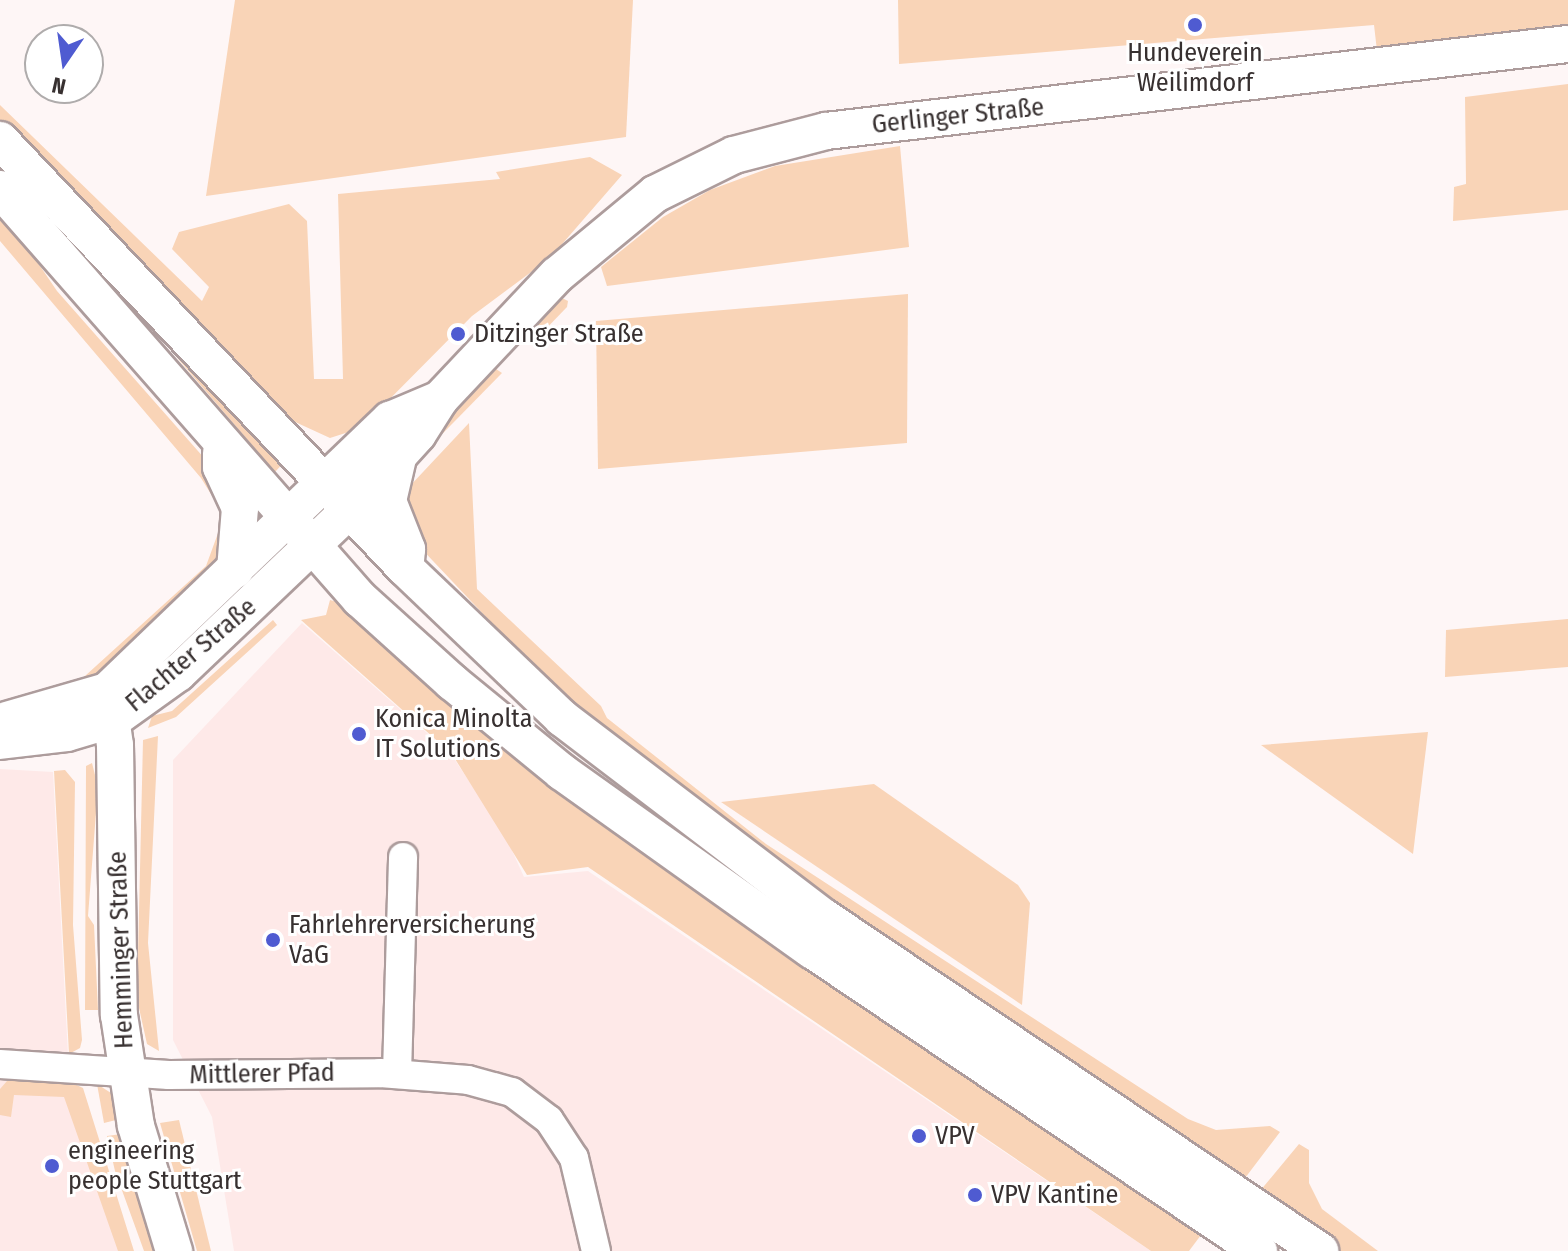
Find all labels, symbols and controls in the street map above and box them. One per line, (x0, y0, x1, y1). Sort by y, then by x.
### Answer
marker: Hundeverein Weilimdorf (1186, 16, 1204, 34)
north arrow (24, 24, 104, 104)
place label: Hundeverein Weilimdorf (1127, 37, 1263, 98)
text: N (49, 71, 68, 101)
street label: Gerlinger Straße (870, 91, 1046, 141)
place label: Ditzinger Straße (474, 318, 644, 350)
marker: Ditzinger Straße (449, 325, 467, 343)
street label: Flachter Straße (119, 591, 263, 719)
place label: Konica Minolta IT Solutions (375, 703, 532, 764)
marker: Konica Minolta IT Solutions (350, 725, 368, 743)
street label: Hemminger Straße (102, 851, 140, 1049)
place label: Fahrlehrerversicherung VaG (289, 909, 535, 970)
marker: Fahrlehrerversicherung VaG (264, 931, 282, 949)
street label: Mittlerer Pfad (189, 1057, 335, 1091)
place label: VPV (935, 1120, 975, 1152)
marker: VPV (910, 1127, 928, 1145)
place label: engineering people Stuttgart (68, 1135, 242, 1196)
marker: engineering people Stuttgart (43, 1157, 61, 1175)
place label: VPV Kantine (991, 1179, 1118, 1211)
marker: VPV Kantine (966, 1186, 984, 1204)

